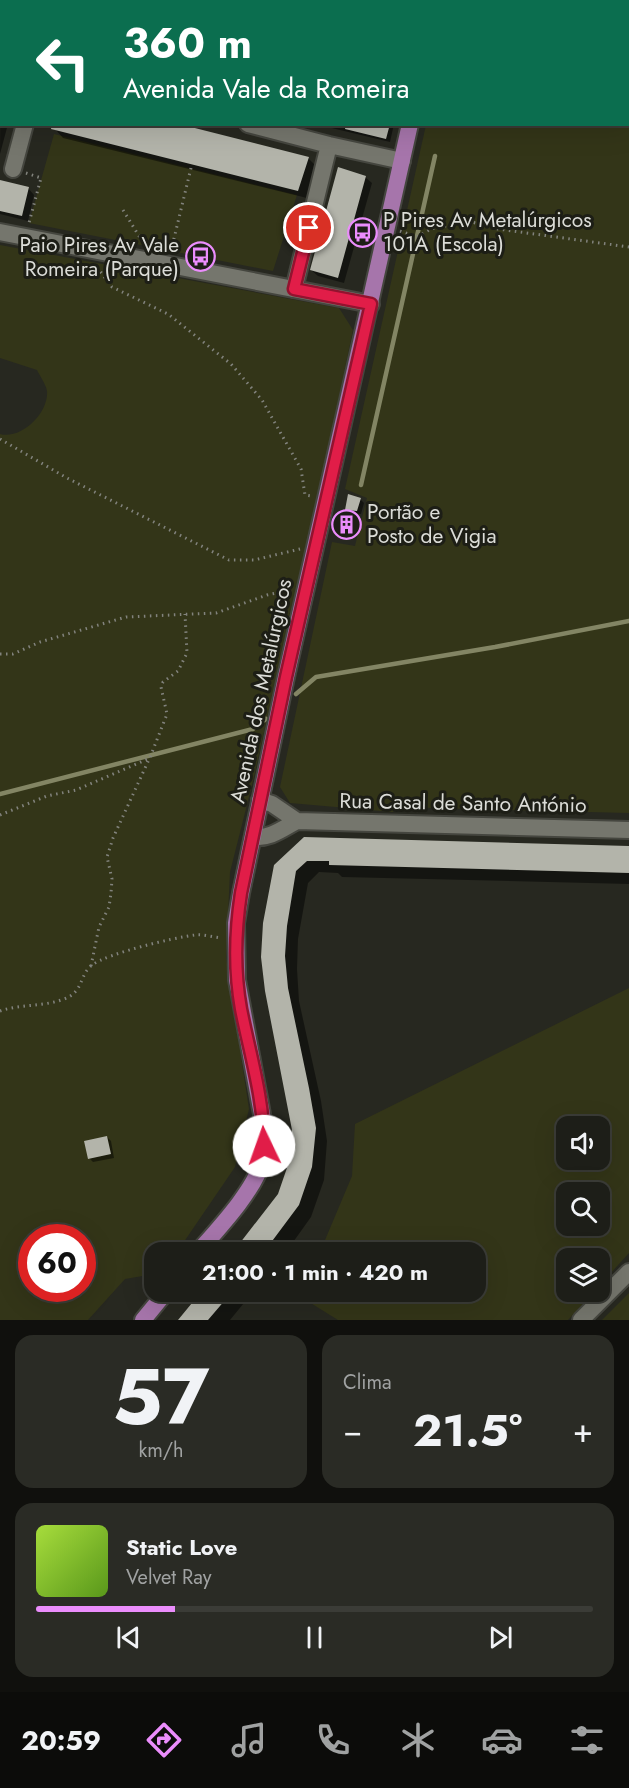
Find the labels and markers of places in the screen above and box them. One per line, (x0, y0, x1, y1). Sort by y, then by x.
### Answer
pin (283, 202, 334, 253)
place label: P Pires Av Metalúrgicos 101A (Escola) (383, 205, 592, 259)
bus stop icon: P Pires Av Metalúrgicos 101A (Escola) (346, 216, 378, 248)
place label: Paio Pires Av Vale Romeira (Parque) (20, 230, 179, 284)
bus stop icon: Paio Pires Av Vale Romeira (Parque) (184, 241, 216, 273)
place label: Portão e Posto de Vigia (367, 497, 497, 551)
building icon: Portão e Posto de Vigia (330, 508, 362, 540)

